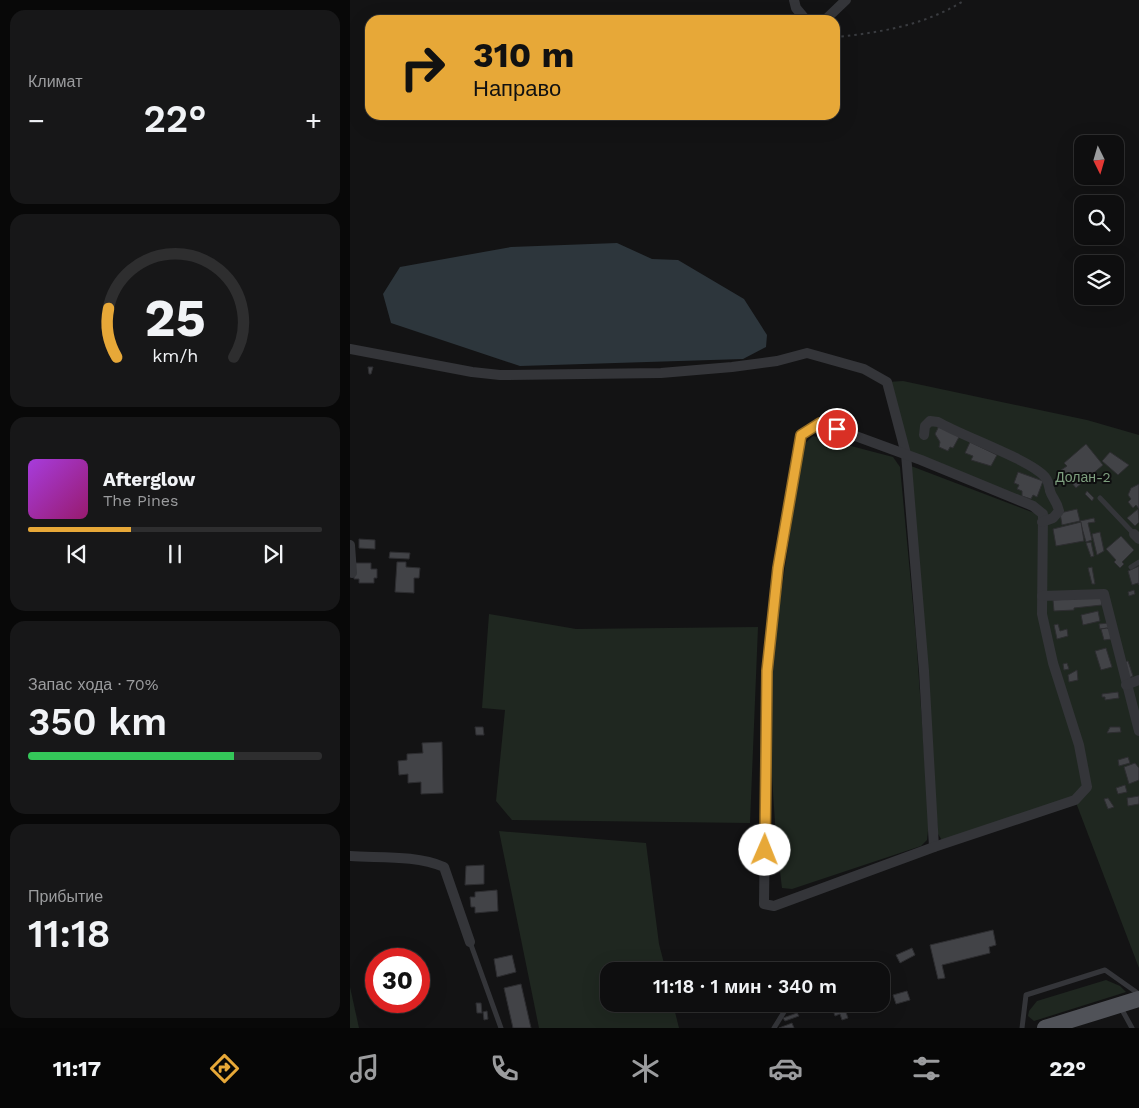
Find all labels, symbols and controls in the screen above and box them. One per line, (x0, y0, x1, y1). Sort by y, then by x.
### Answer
text: 310 m (473, 34, 574, 76)
icon: right (390, 35, 455, 100)
text: Климат (28, 72, 82, 91)
text: Направо (473, 76, 561, 101)
text: 22° (143, 97, 207, 141)
text: − (28, 104, 45, 137)
text: + (305, 104, 322, 137)
north arrow (1074, 135, 1124, 185)
map controls (1074, 135, 1124, 305)
button: search (1074, 195, 1124, 245)
button: layers (1074, 255, 1124, 305)
text: 25 (144, 288, 206, 349)
text: km/h (152, 345, 198, 366)
pin (816, 408, 858, 450)
icon: arrive (823, 415, 851, 443)
text: Afterglow (103, 468, 195, 491)
park label: Долан-2 (1055, 469, 1111, 485)
text: The Pines (103, 491, 179, 510)
icon: previous (63, 540, 91, 568)
icon: pause (161, 540, 189, 568)
icon: next (259, 540, 287, 568)
text: Запас хода · 70% (28, 675, 158, 694)
text: 350 km (28, 700, 167, 744)
position arrow (738, 823, 790, 875)
text: Прибытие (28, 887, 103, 906)
text: 11:18 (28, 912, 111, 956)
speed limit sign: 30 (365, 948, 430, 1013)
text: 11:18 · 1 мин · 340 m (653, 975, 837, 998)
icon: directions (207, 1051, 242, 1086)
icon: music (347, 1051, 382, 1086)
icon: phone (487, 1051, 522, 1086)
icon: climate (628, 1051, 663, 1086)
icon: car (768, 1051, 803, 1086)
icon: filters (909, 1051, 944, 1086)
text: 11:17 (53, 1056, 101, 1081)
text: 22° (1049, 1056, 1086, 1081)

